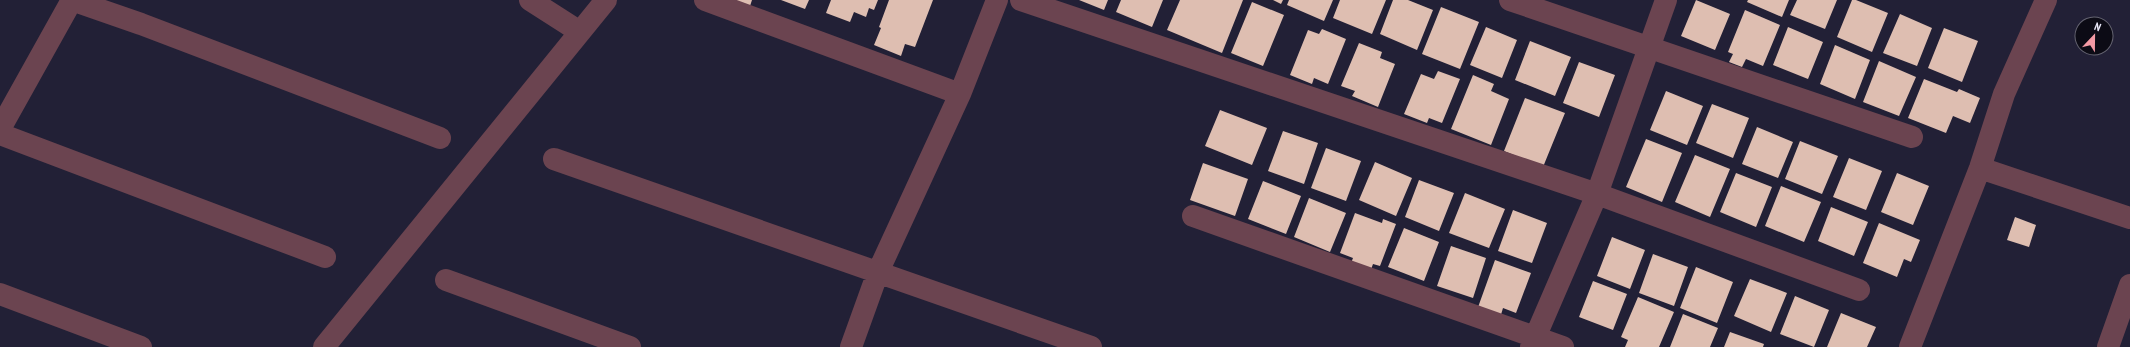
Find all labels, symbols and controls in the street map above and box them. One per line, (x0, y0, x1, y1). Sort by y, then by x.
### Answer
north arrow (2074, 16, 2114, 56)
text: N (2092, 19, 2103, 34)

